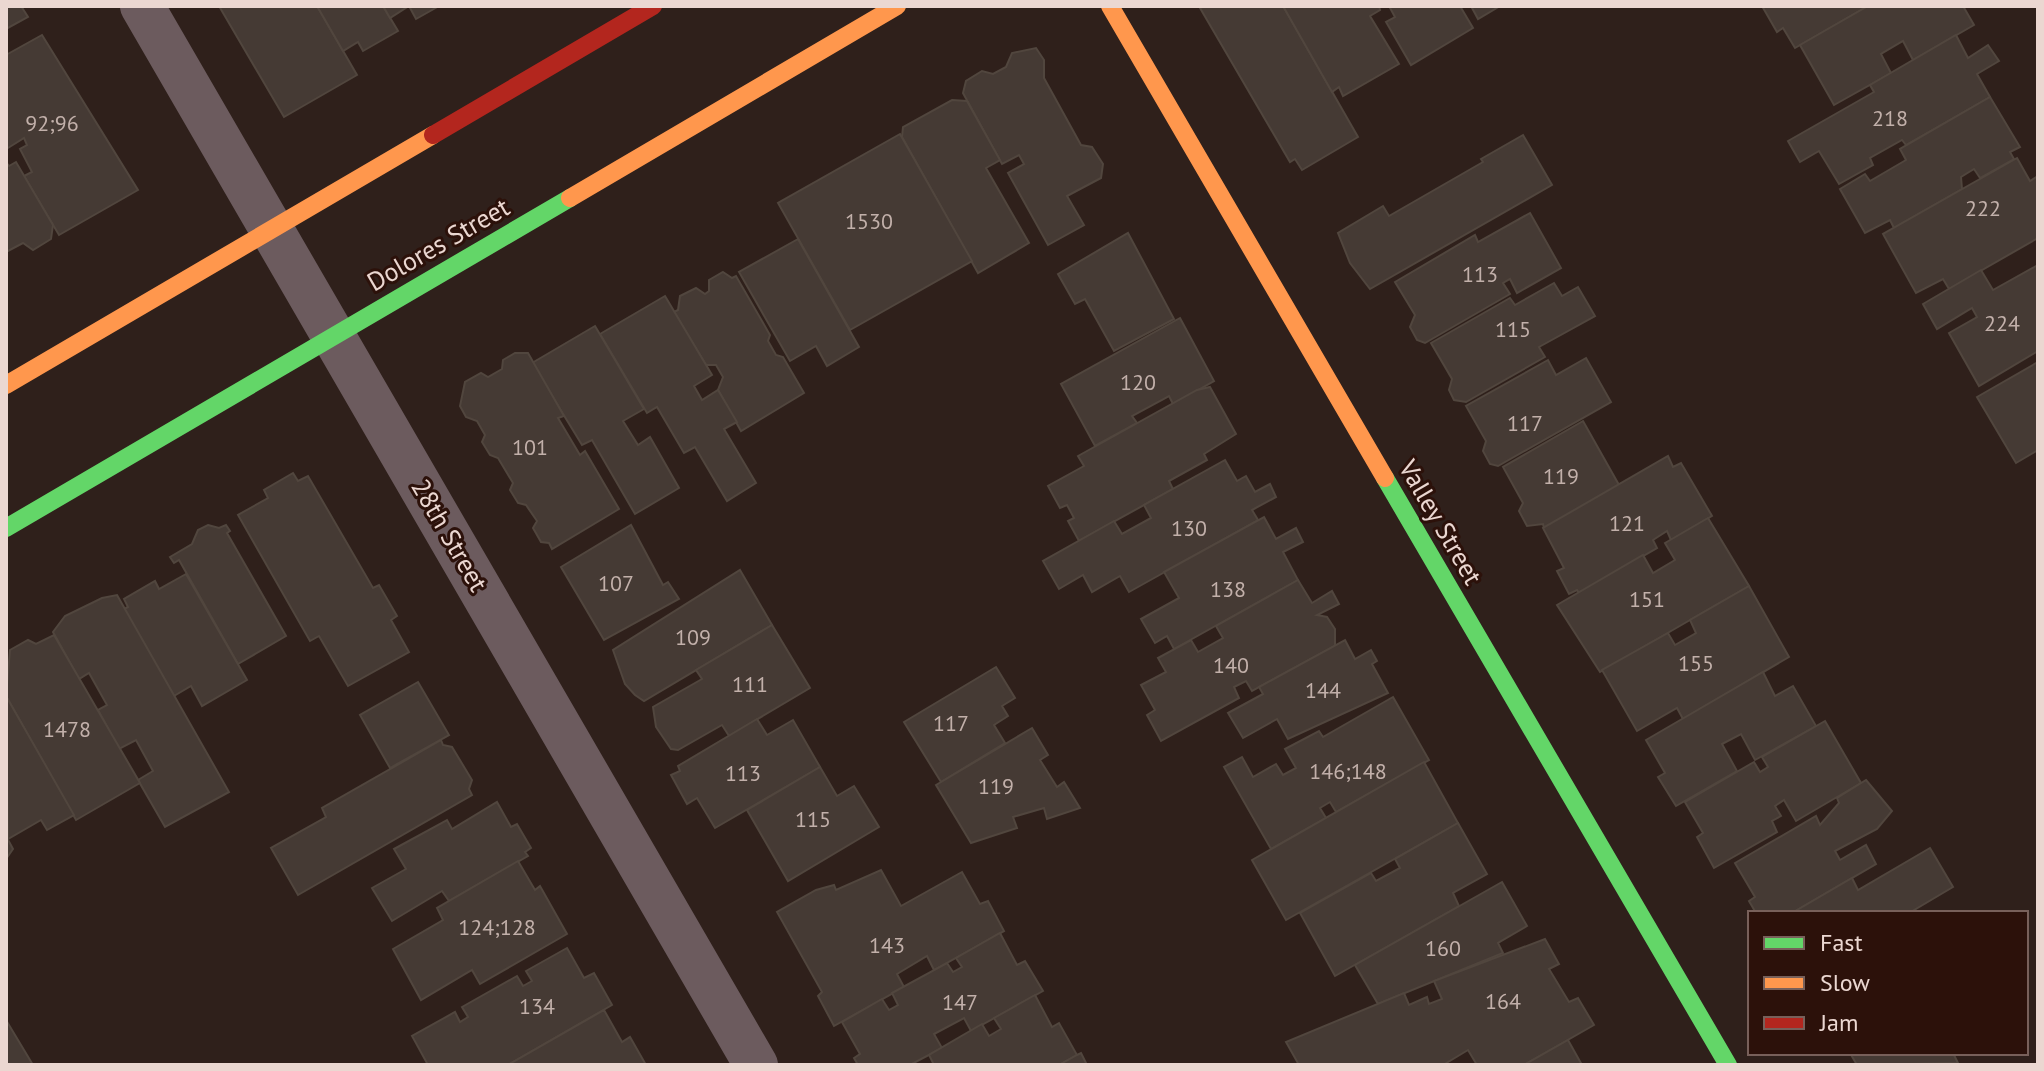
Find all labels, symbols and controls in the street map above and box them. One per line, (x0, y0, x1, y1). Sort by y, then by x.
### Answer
house number: 218 (1872, 104, 1908, 132)
house number: 92;96 (25, 109, 79, 137)
street label: Dolores Street (361, 190, 515, 298)
house number: 222 (1965, 194, 2001, 222)
house number: 1530 (845, 207, 893, 235)
house number: 113 (1462, 260, 1498, 288)
house number: 224 (1984, 309, 2020, 337)
house number: 115 (1495, 315, 1531, 343)
house number: 120 (1120, 368, 1156, 396)
house number: 117 (1507, 409, 1543, 437)
house number: 101 (512, 433, 548, 461)
street label: Valley Street (1392, 453, 1490, 590)
house number: 119 (1543, 462, 1579, 490)
street label: 28th Street (405, 473, 496, 597)
house number: 121 (1609, 509, 1645, 537)
house number: 130 (1171, 514, 1207, 542)
house number: 107 (598, 569, 634, 597)
house number: 138 (1210, 575, 1246, 603)
house number: 151 (1629, 585, 1665, 613)
house number: 109 (675, 623, 711, 651)
house number: 155 (1678, 649, 1714, 677)
house number: 140 (1213, 651, 1249, 679)
house number: 111 (732, 670, 768, 698)
house number: 144 (1305, 676, 1341, 704)
house number: 117 (933, 709, 969, 737)
house number: 1478 (43, 715, 91, 743)
house number: 146;148 (1309, 757, 1387, 785)
house number: 113 (725, 759, 761, 787)
house number: 119 (978, 772, 1014, 800)
house number: 115 (795, 805, 831, 833)
legend (1748, 911, 2028, 1055)
house number: 124;128 (458, 913, 536, 941)
text: Fast (1820, 927, 1863, 958)
house number: 143 (869, 931, 905, 959)
house number: 160 (1425, 934, 1461, 962)
text: Slow (1820, 967, 1870, 998)
house number: 164 (1485, 987, 1521, 1015)
house number: 147 (942, 988, 978, 1016)
house number: 134 (519, 992, 555, 1020)
text: Jam (1819, 1007, 1858, 1038)

